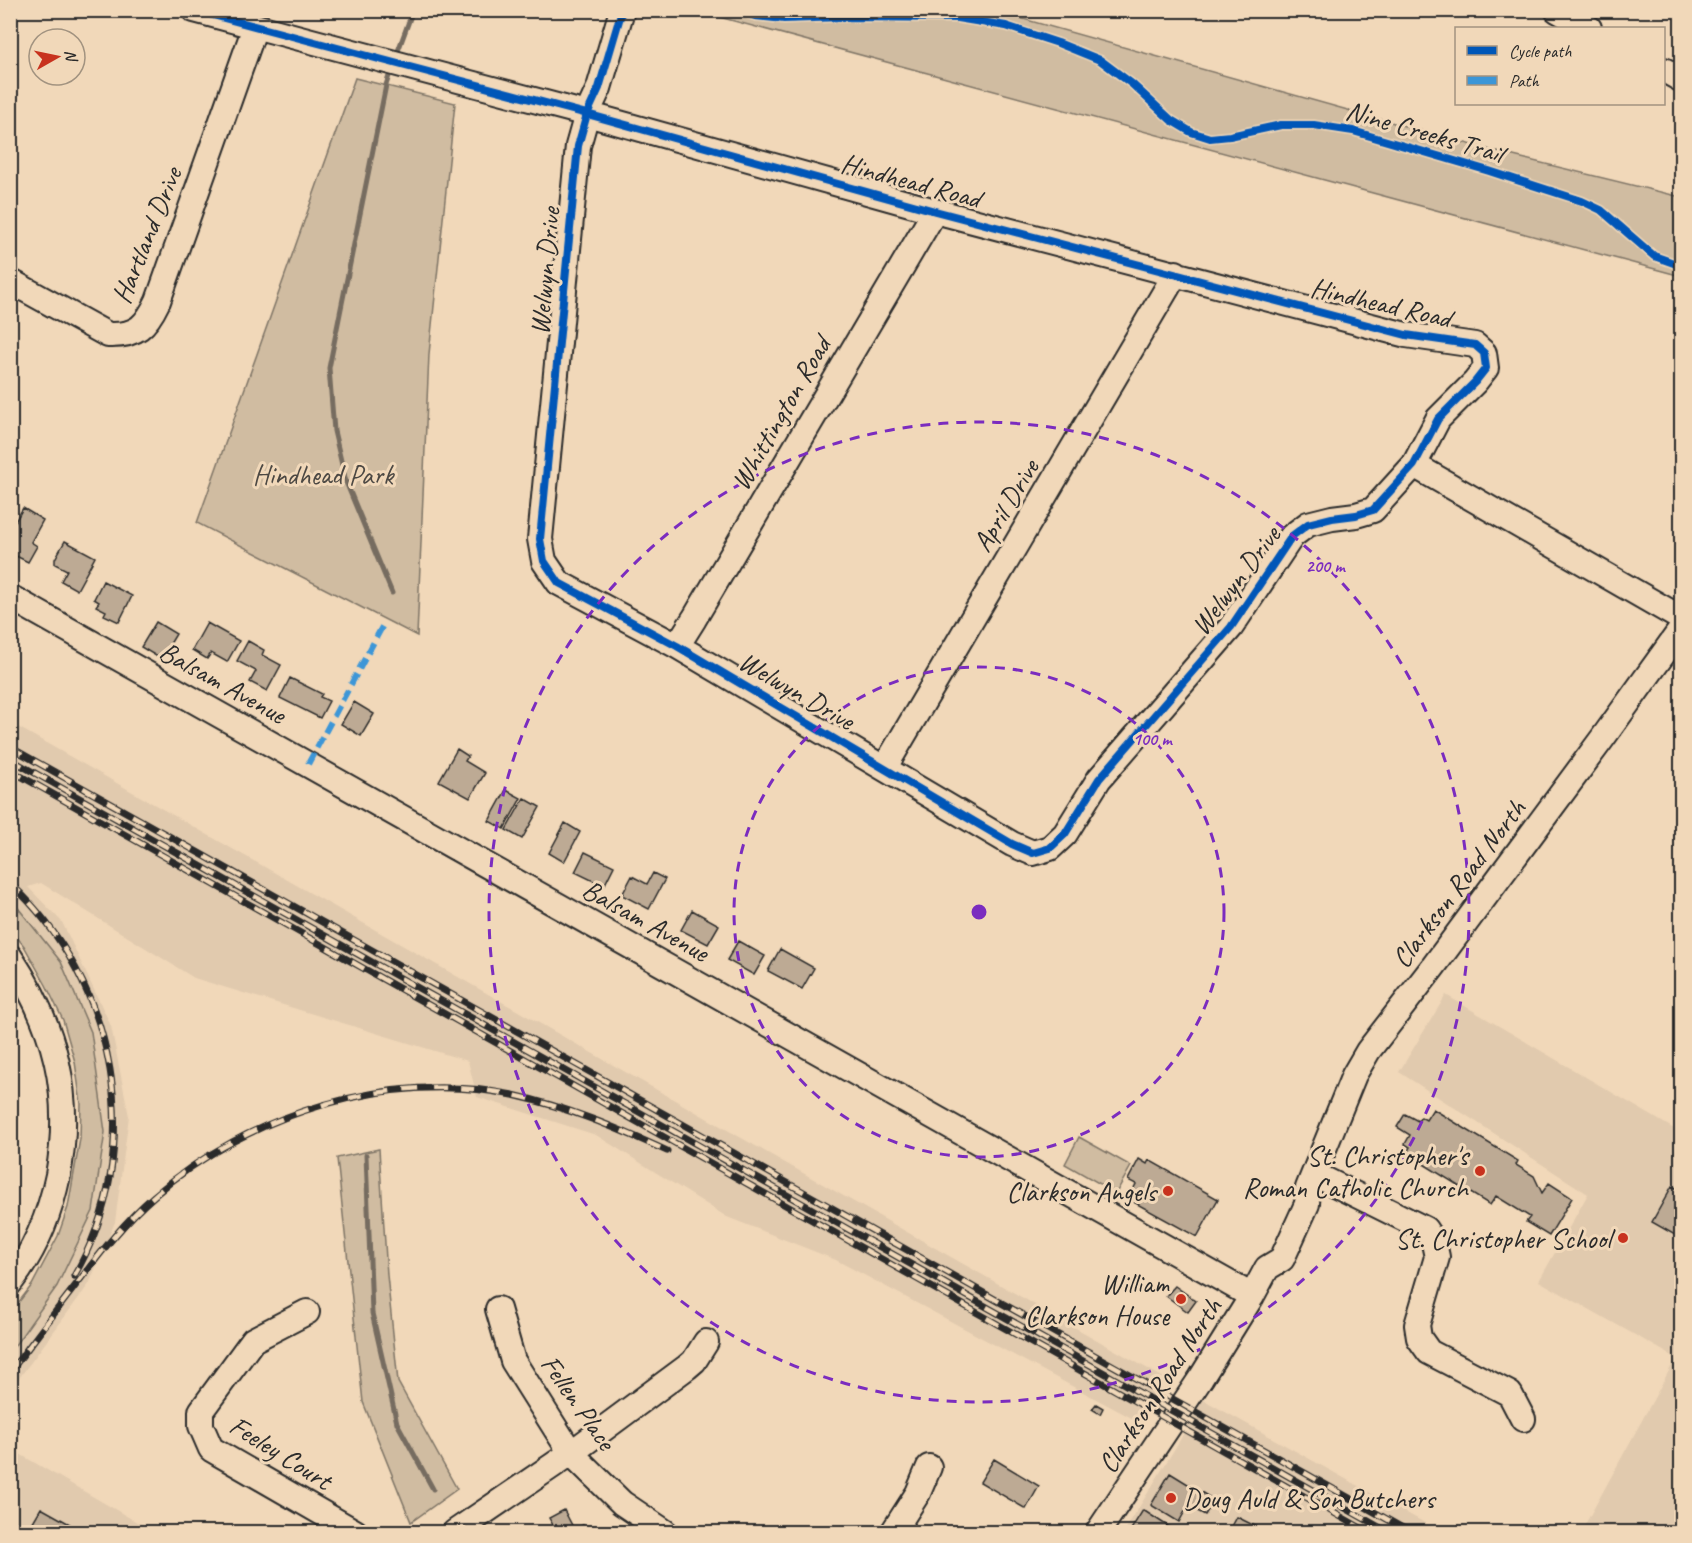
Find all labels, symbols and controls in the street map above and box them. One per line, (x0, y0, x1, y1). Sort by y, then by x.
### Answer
north arrow (27, 27, 87, 87)
legend (1455, 27, 1665, 105)
text: Cycle path (1509, 40, 1572, 62)
text: N (60, 48, 82, 64)
text: Path (1509, 70, 1539, 92)
street label: Nine Creeks Trail (1342, 92, 1513, 172)
street label: Hindhead Road (837, 145, 988, 217)
street label: Hartland Drive (103, 160, 190, 308)
street label: Welwyn Drive (521, 204, 568, 336)
street label: Hindhead Road (1307, 269, 1458, 337)
street label: Whittington Road (723, 327, 840, 496)
street label: April Drive (964, 451, 1048, 558)
park label: Hindhead Park (253, 457, 395, 492)
street label: Welwyn Drive (1183, 517, 1289, 642)
text: 200 m (1306, 555, 1346, 577)
street label: Balsam Avenue (153, 633, 294, 732)
street label: Welwyn Drive (733, 643, 862, 738)
text: 100 m (1133, 728, 1173, 750)
street label: Clarkson Road North (1384, 792, 1533, 974)
street label: Balsam Avenue (576, 871, 717, 970)
centre of rings (969, 902, 989, 922)
place label: St. Christopher's Roman Catholic Church (1243, 1138, 1470, 1205)
marker: St. Christopher's Roman Catholic Church (1473, 1164, 1487, 1178)
place label: Clarkson Angels (1007, 1174, 1158, 1209)
marker: Clarkson Angels (1161, 1184, 1175, 1198)
place label: St. Christopher School (1395, 1221, 1616, 1256)
marker: St. Christopher School (1616, 1231, 1630, 1245)
place label: William Clarkson House (1025, 1266, 1171, 1333)
street label: Clarkson Road North (1090, 1291, 1229, 1479)
marker: William Clarkson House (1174, 1292, 1188, 1306)
street label: Fellen Place (533, 1348, 625, 1458)
street label: Feeley Court (223, 1408, 340, 1499)
place label: Doug Auld & Son Butchers (1183, 1481, 1437, 1516)
marker: Doug Auld & Son Butchers (1164, 1491, 1178, 1505)

